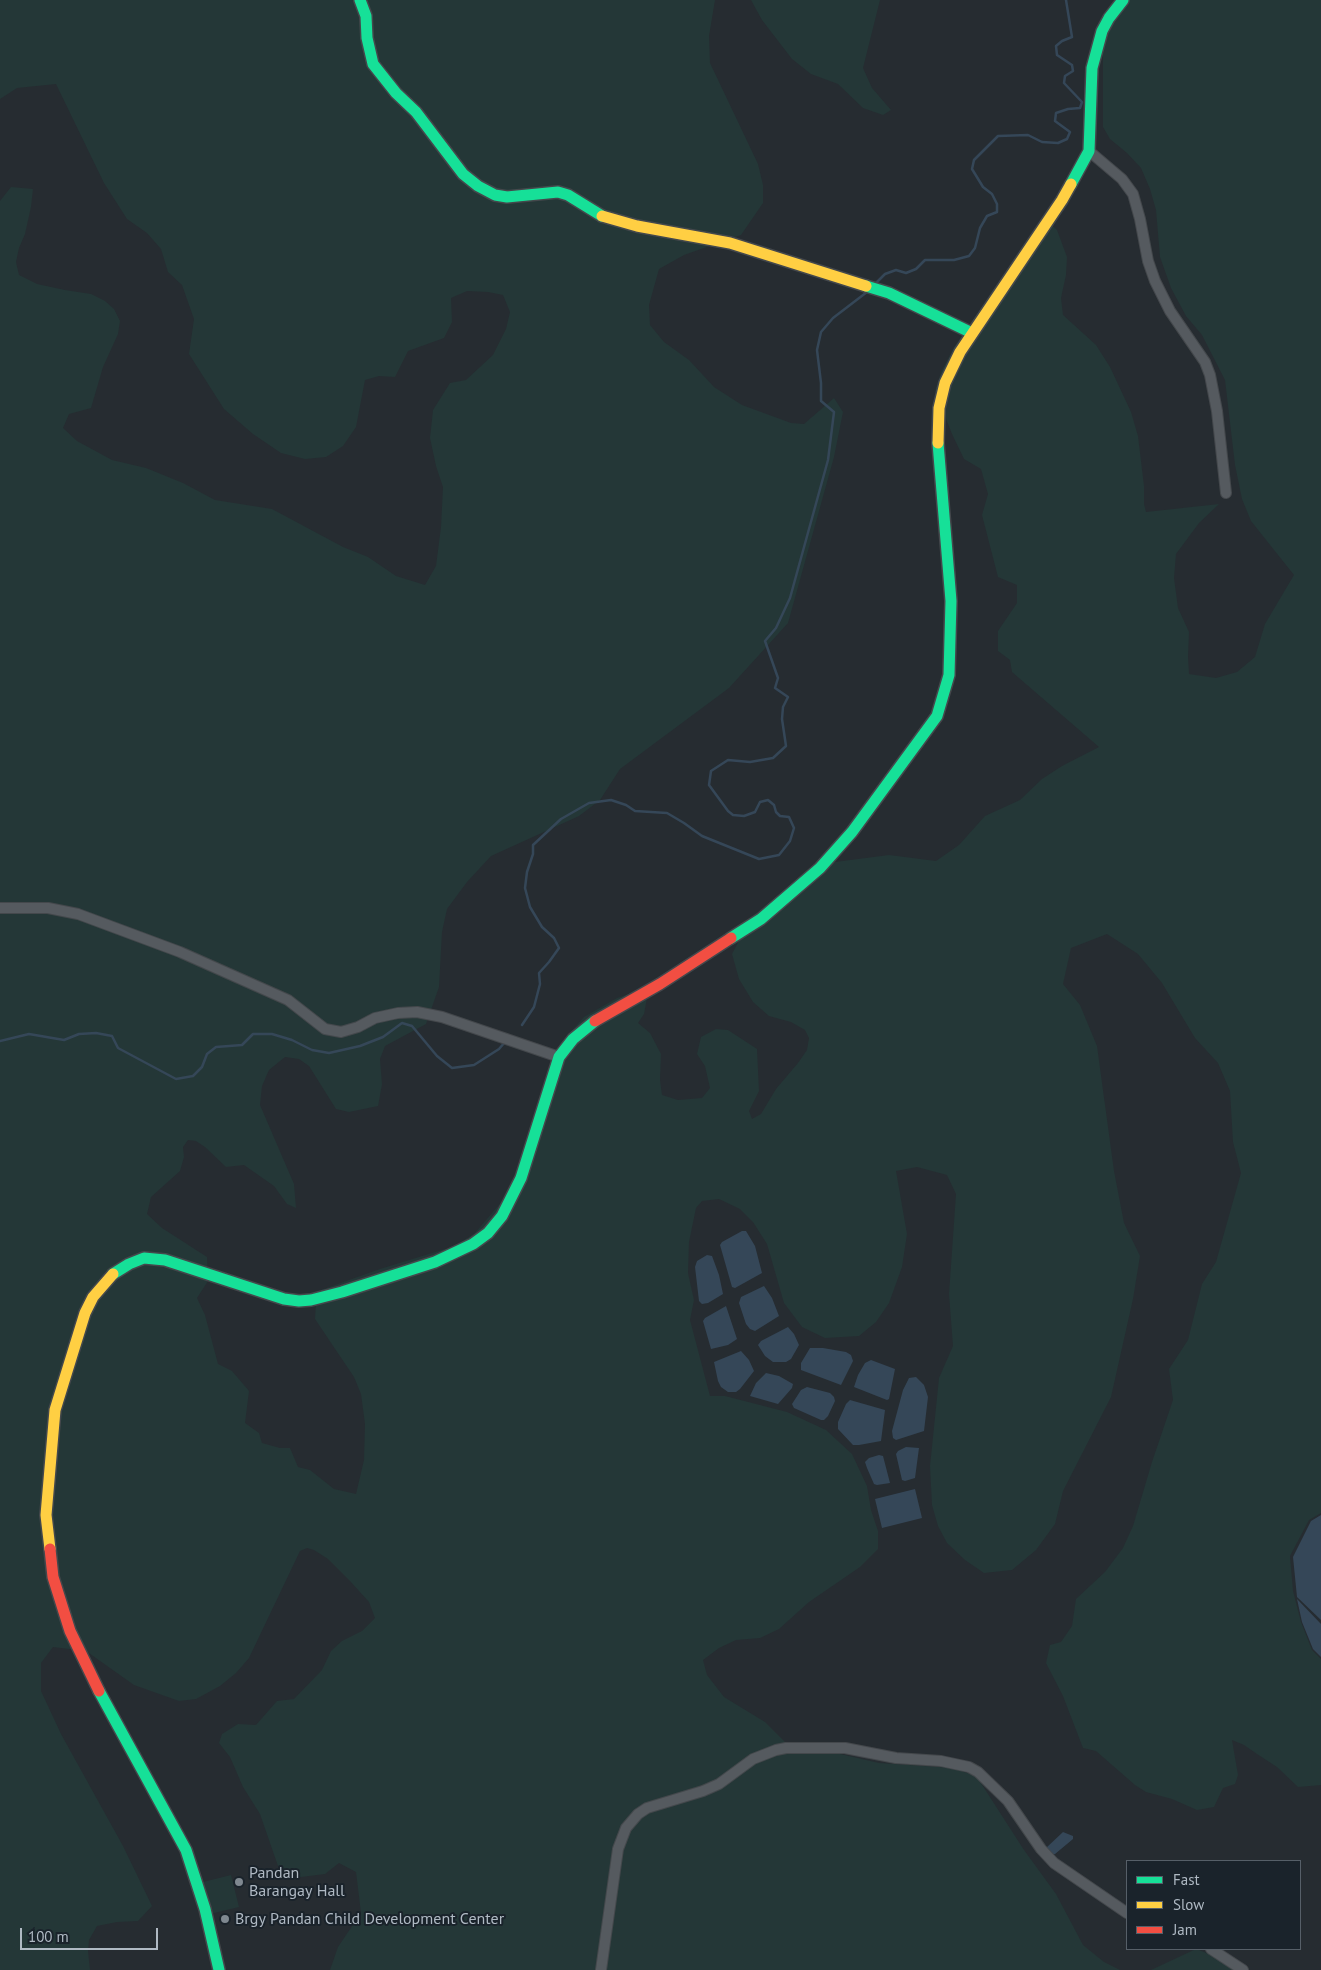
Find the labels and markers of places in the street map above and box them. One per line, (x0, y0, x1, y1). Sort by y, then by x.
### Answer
place label: Pandan Barangay Hall (249, 1863, 345, 1901)
marker: Pandan Barangay Hall (233, 1876, 245, 1888)
place label: Brgy Pandan Child Development Center (235, 1909, 504, 1929)
marker: Brgy Pandan Child Development Center (219, 1913, 231, 1925)

